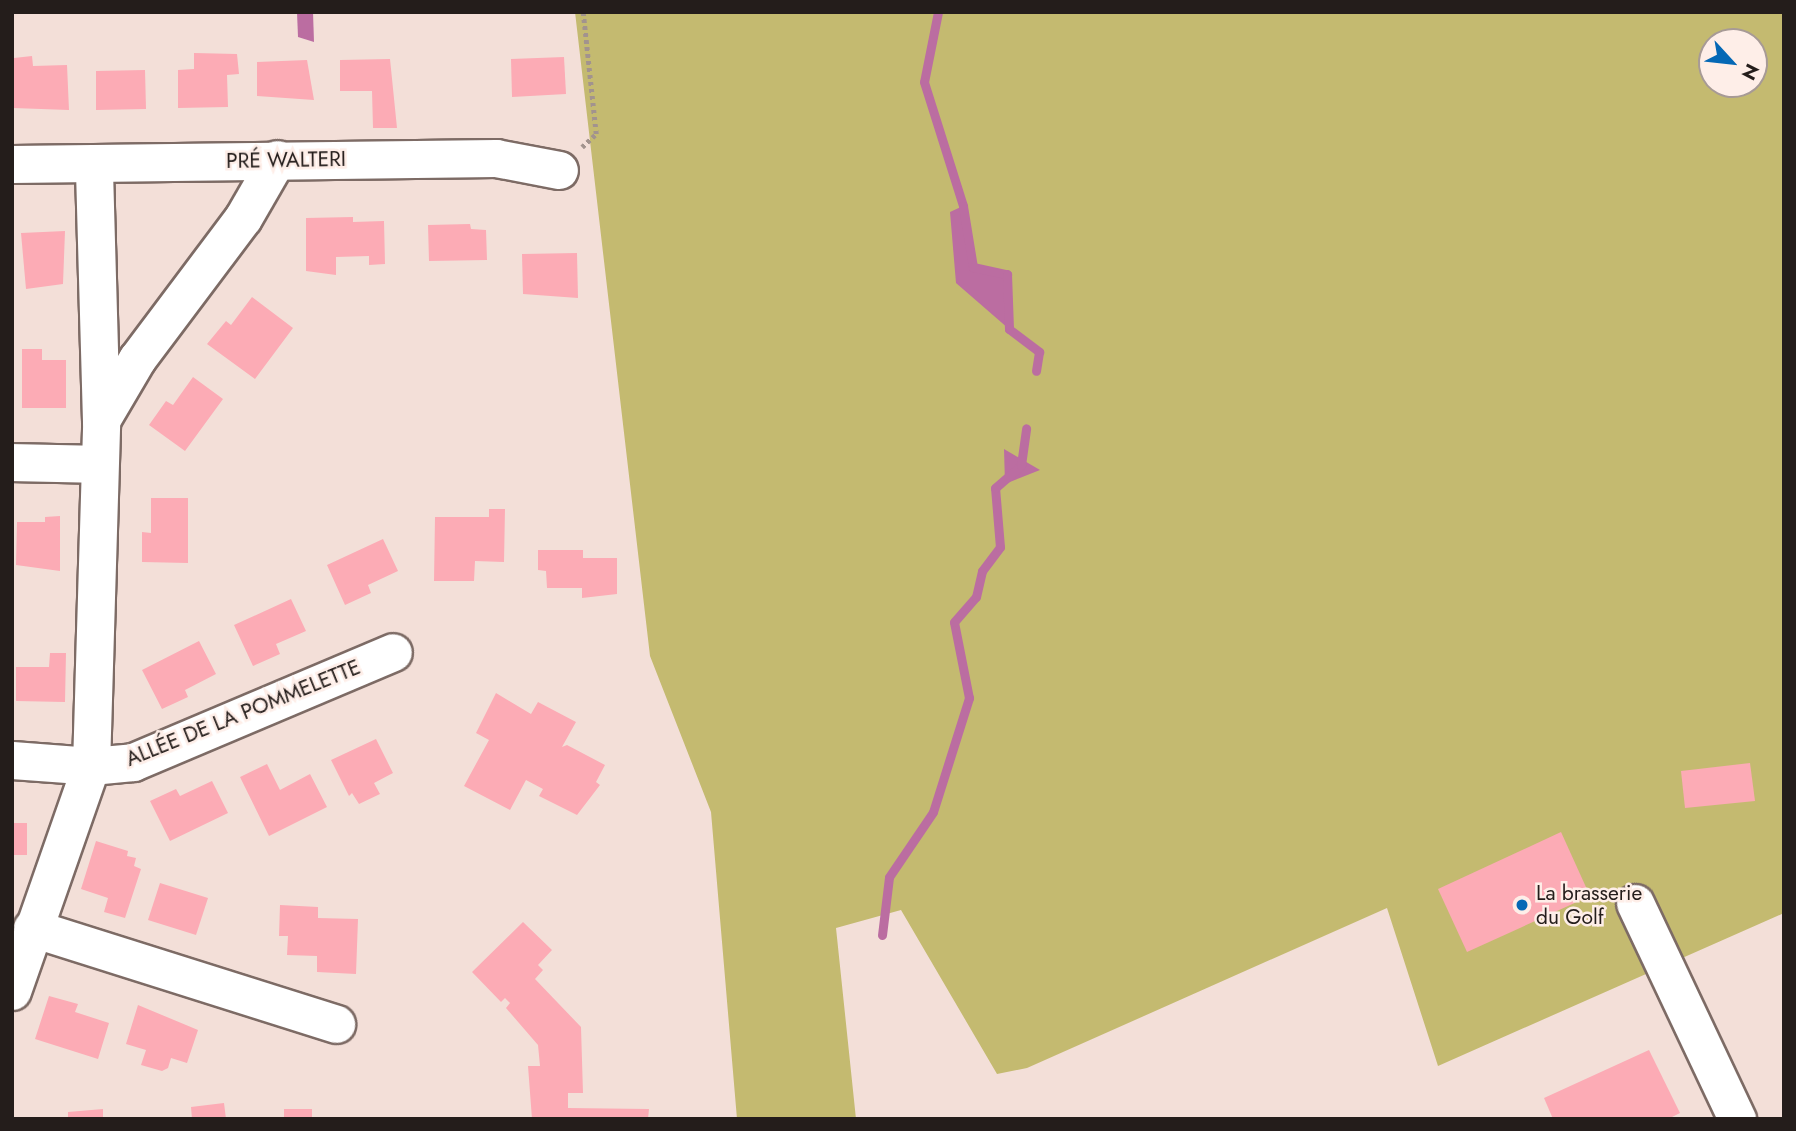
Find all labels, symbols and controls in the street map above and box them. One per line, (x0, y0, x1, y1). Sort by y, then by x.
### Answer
north arrow (1698, 28, 1768, 98)
text: N (1735, 59, 1766, 85)
street label: PRÉ WALTERI (226, 146, 346, 174)
street label: ALLÉE DE LA POMMELETTE (122, 654, 364, 772)
place label: La brasserie du Golf (1536, 880, 1642, 930)
marker: La brasserie du Golf (1514, 897, 1530, 913)

